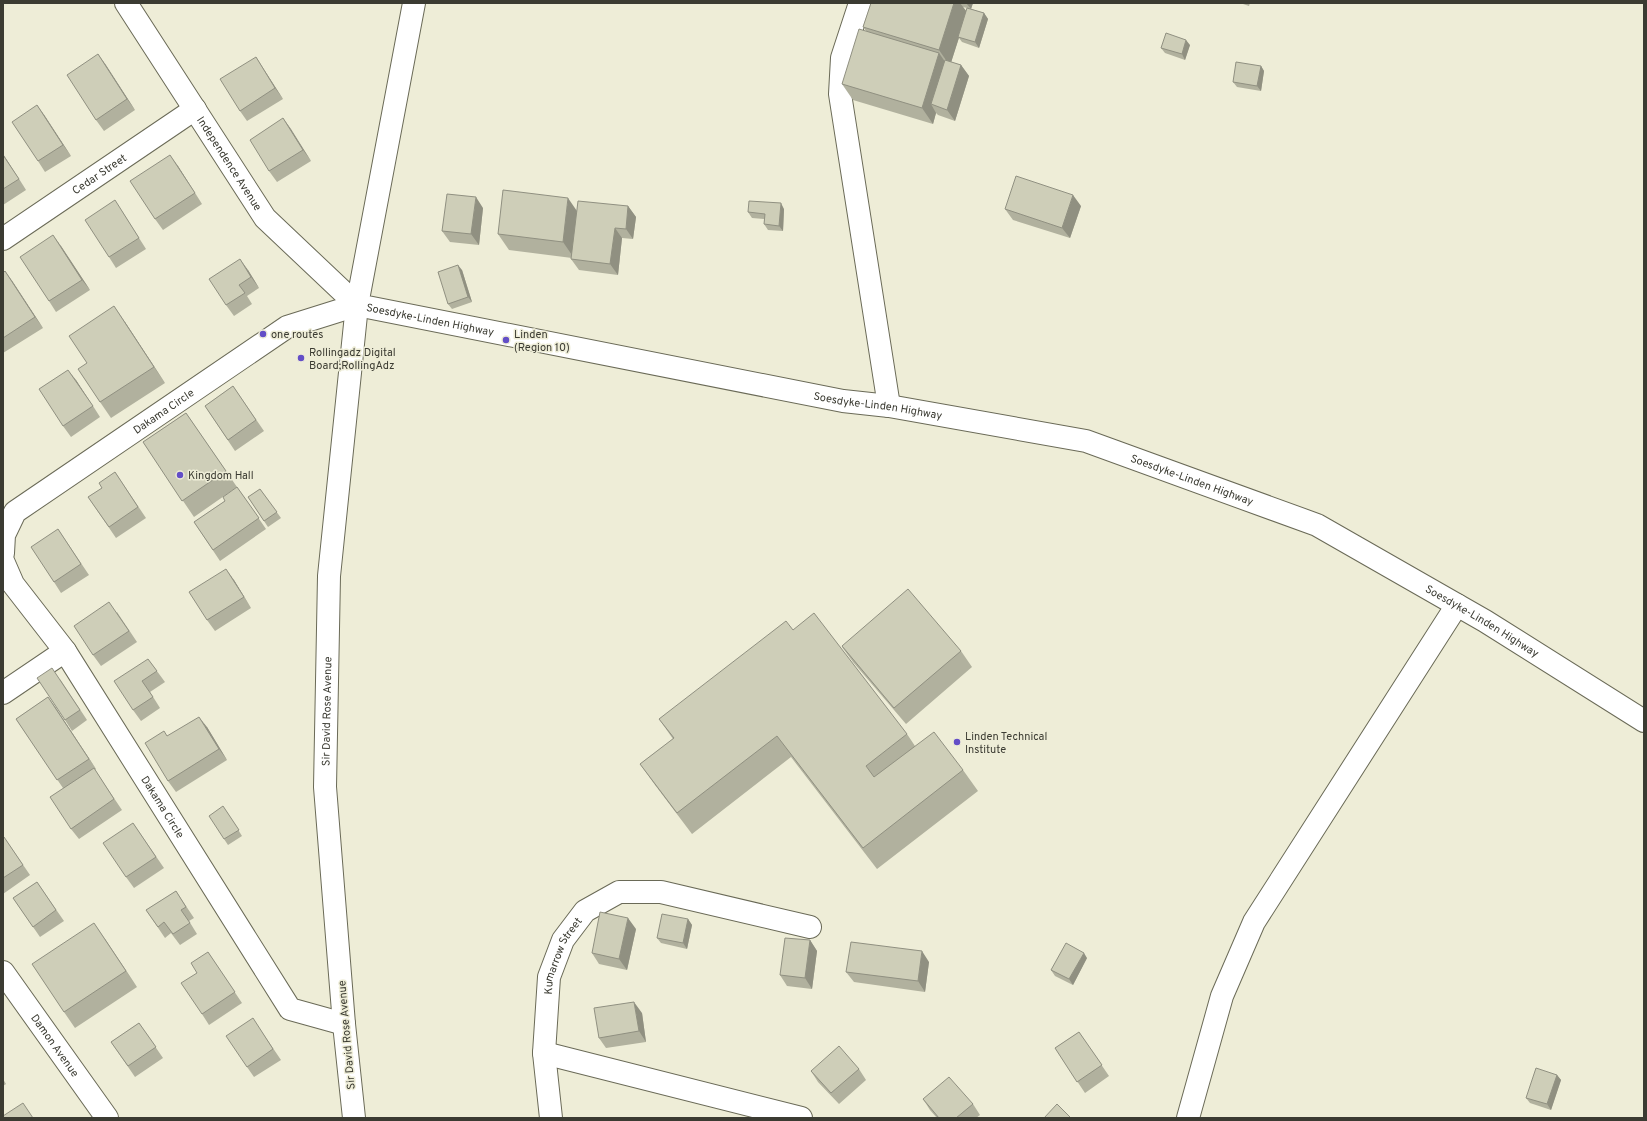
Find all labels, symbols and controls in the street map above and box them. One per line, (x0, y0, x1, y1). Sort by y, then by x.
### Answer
street label: Independence Avenue (193, 114, 265, 214)
street label: Cedar Street (70, 151, 129, 198)
street label: Soesdyke-Linden Highway (365, 301, 495, 340)
place label: one routes (271, 328, 323, 342)
place label: Linden (Region 10) (514, 328, 570, 355)
marker: one routes (258, 329, 268, 339)
marker: Linden (Region 10) (501, 335, 511, 345)
place label: Rollingadz Digital Board;RollingAdz (309, 346, 396, 373)
marker: Rollingadz Digital Board;RollingAdz (296, 353, 306, 363)
street label: Dakama Circle (131, 386, 197, 438)
street label: Soesdyke-Linden Highway (812, 389, 943, 423)
street label: Soesdyke-Linden Highway (1128, 452, 1255, 509)
place label: Kingdom Hall (188, 469, 254, 483)
marker: Kingdom Hall (175, 470, 185, 480)
street label: Soesdyke-Linden Highway (1423, 582, 1541, 661)
street label: Sir David Rose Avenue (319, 656, 335, 766)
place label: Linden Technical Institute (965, 730, 1047, 757)
marker: Linden Technical Institute (952, 737, 962, 747)
street label: Dakama Circle (137, 774, 187, 841)
street label: Kumarrow Street (542, 915, 586, 995)
street label: Sir David Rose Avenue (335, 980, 359, 1090)
street label: Damon Avenue (27, 1012, 82, 1080)

